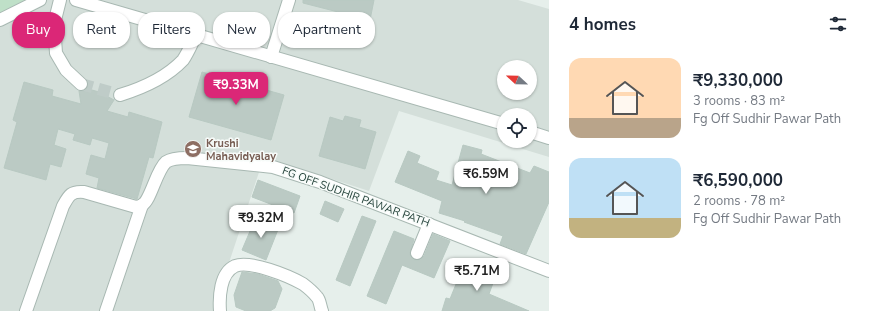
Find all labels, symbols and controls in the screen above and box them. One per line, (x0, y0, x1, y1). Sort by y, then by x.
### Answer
chip: Buy (12, 12, 65, 48)
chip: Rent (73, 12, 130, 48)
chip: Filters (138, 12, 205, 48)
chip: New (213, 12, 270, 48)
chip: Apartment (278, 12, 375, 48)
text: 4 homes (569, 13, 636, 36)
icon: filters (827, 13, 849, 35)
north arrow (497, 60, 537, 100)
map controls (497, 60, 537, 148)
text: ₹9,330,000 (693, 69, 783, 92)
pin: ₹9.33M (203, 72, 269, 106)
icon: home (601, 74, 649, 122)
text: ₹9.33M (213, 76, 259, 94)
text: 3 rooms · 83 m² (693, 92, 785, 110)
button: locate (497, 108, 537, 148)
text: Fg Off Sudhir Pawar Path (693, 110, 841, 128)
place label: Krushi Mahavidyalay (206, 136, 276, 164)
school or university icon: Krushi Mahavidyalay (183, 139, 203, 159)
pin: ₹6.59M (453, 161, 519, 195)
street label: FG OFF SUDHIR PAWAR PATH (280, 163, 432, 231)
text: ₹6.59M (463, 165, 509, 183)
text: ₹6,590,000 (693, 169, 783, 192)
icon: home (601, 174, 649, 222)
text: 2 rooms · 78 m² (693, 192, 785, 210)
pin: ₹9.32M (228, 205, 294, 239)
text: ₹9.32M (238, 209, 284, 227)
text: Fg Off Sudhir Pawar Path (693, 210, 841, 228)
pin: ₹5.71M (444, 258, 510, 292)
text: ₹5.71M (454, 262, 500, 280)

